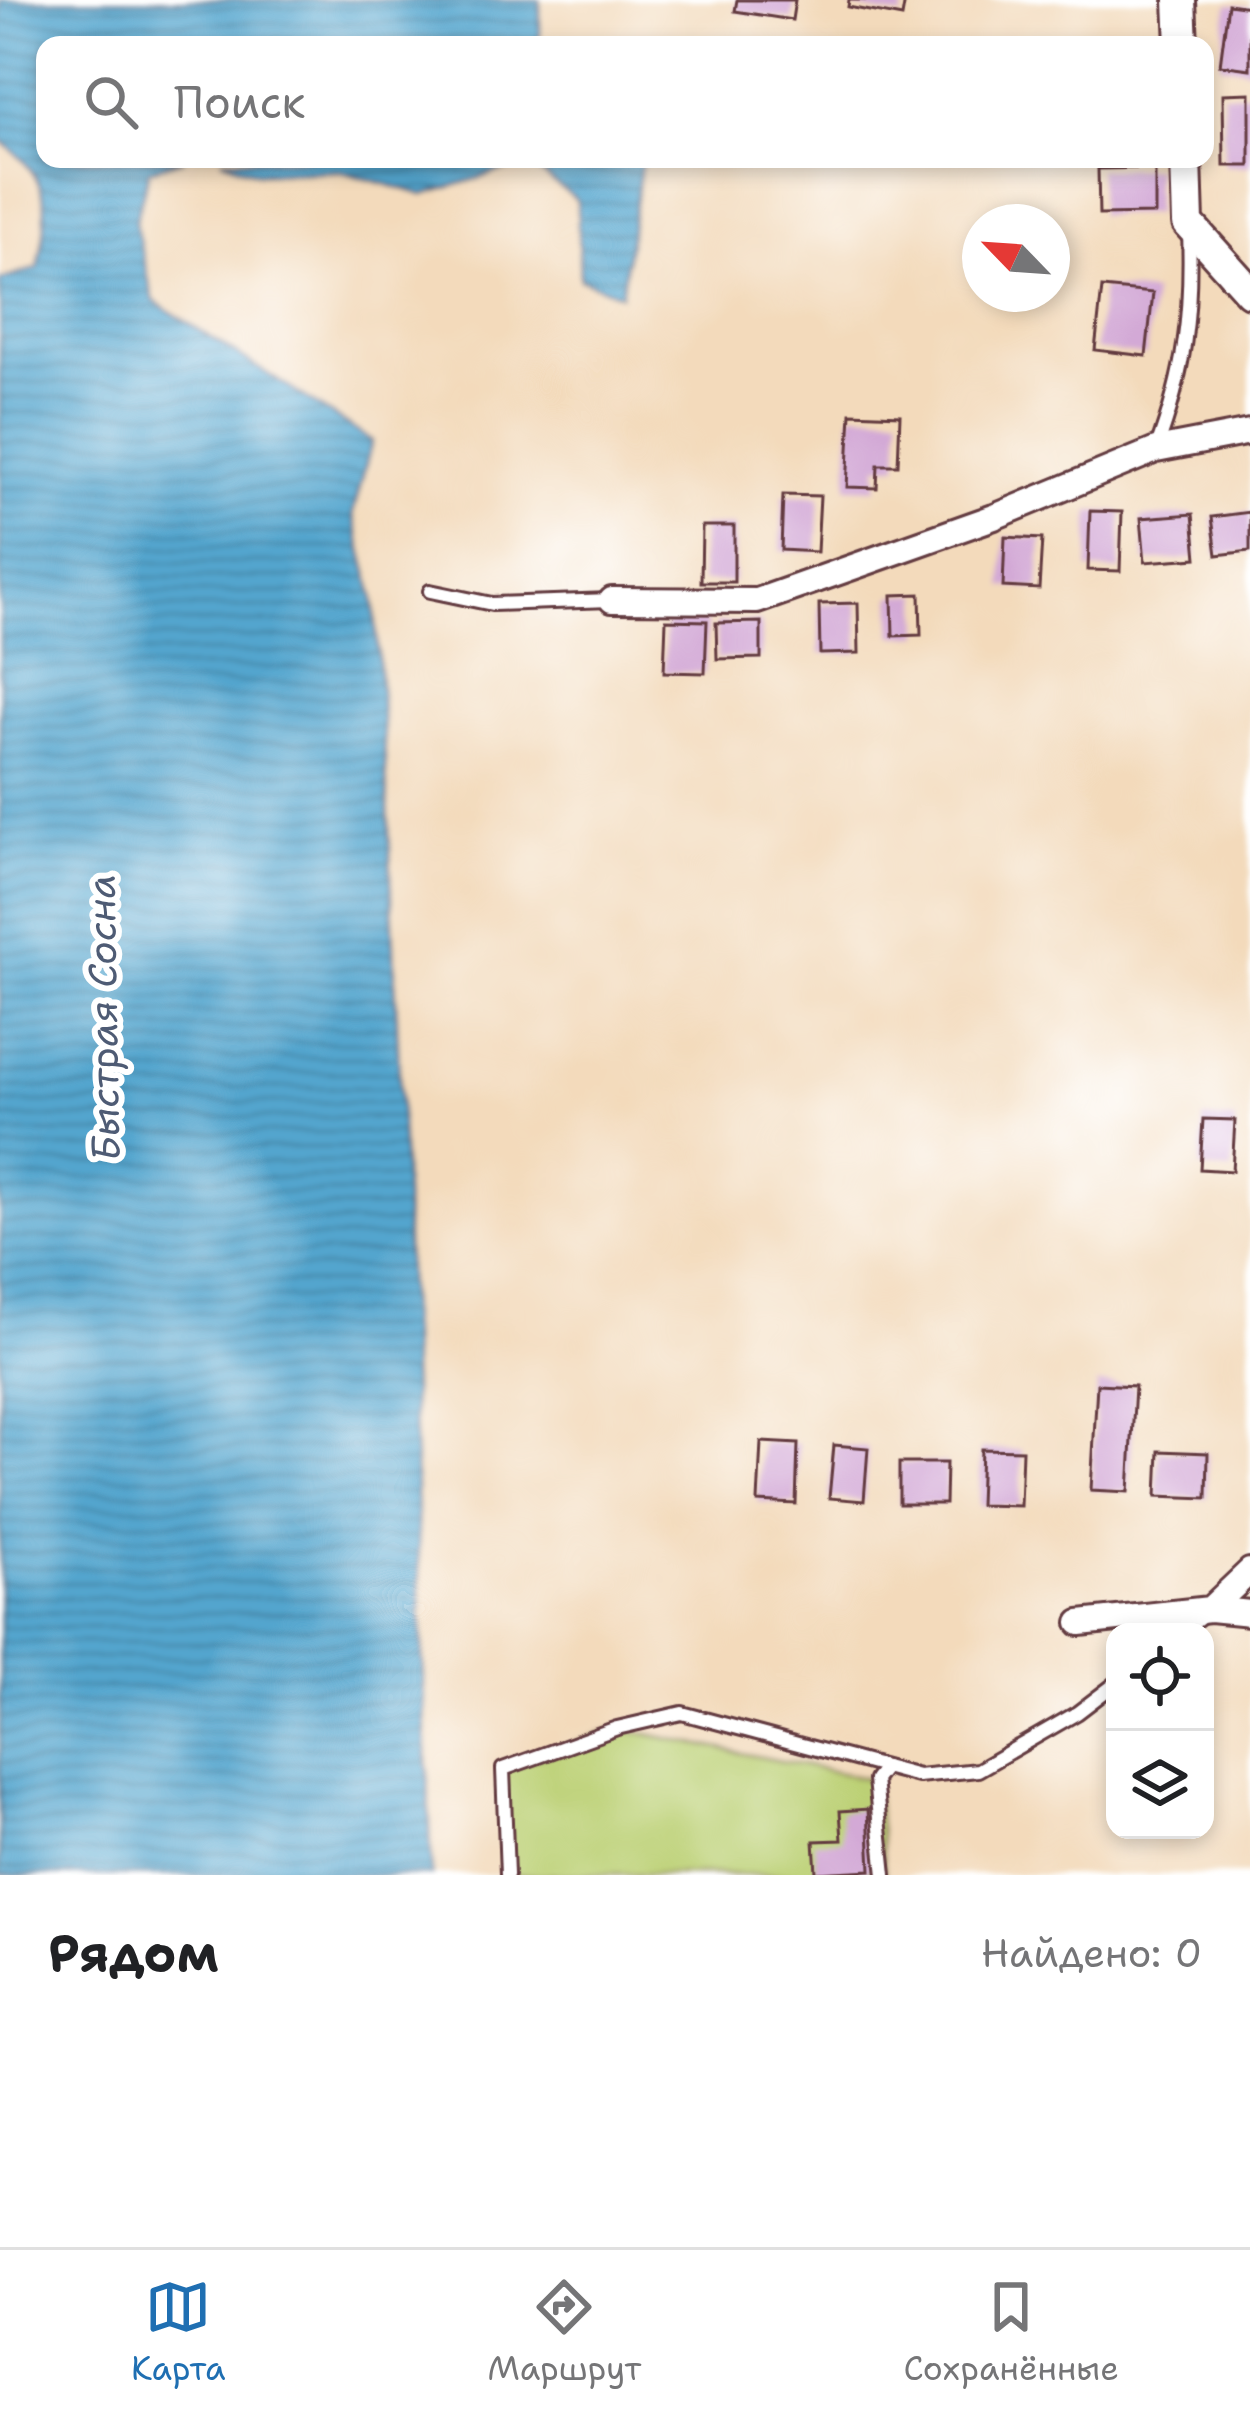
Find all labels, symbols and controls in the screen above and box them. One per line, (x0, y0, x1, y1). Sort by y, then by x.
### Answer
search box (36, 36, 1214, 168)
icon: search (78, 69, 144, 135)
text: Поиск (174, 72, 305, 132)
north arrow (962, 204, 1070, 312)
water label: Быстрая Сосна (74, 874, 132, 1162)
map controls (1106, 1623, 1214, 1839)
button: locate (1106, 1623, 1214, 1731)
button: layers (1106, 1731, 1214, 1839)
text: Рядом (48, 1919, 219, 1987)
text: Найдено: 0 (981, 1927, 1202, 1979)
tab: Карта (131, 2274, 225, 2391)
tab: Маршрут (487, 2274, 641, 2391)
tab: Сохранённые (903, 2274, 1119, 2391)

